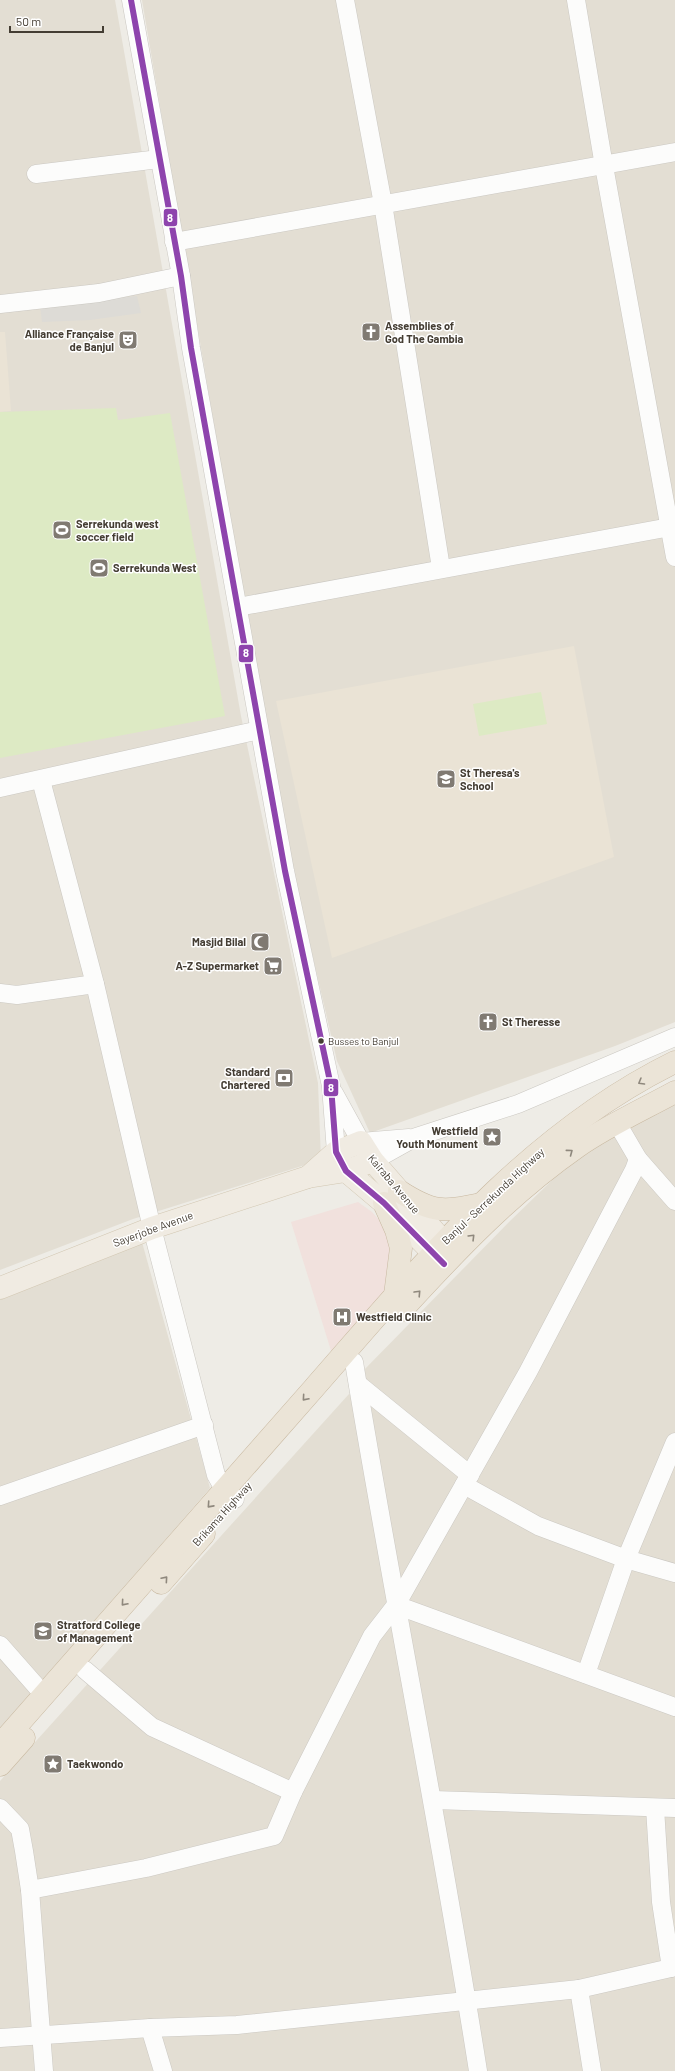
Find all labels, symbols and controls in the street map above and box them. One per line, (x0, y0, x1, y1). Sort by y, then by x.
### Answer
scale bar (10, 8, 103, 34)
text: 50 m (16, 14, 41, 28)
line badge: 8 (163, 208, 178, 227)
text: 8 (167, 211, 173, 224)
place label: Assemblies of God The Gambia (385, 319, 464, 345)
church icon: Assemblies of God The Gambia (360, 321, 382, 343)
place label: Alliance Française de Banjul (25, 327, 114, 353)
theatre icon: Alliance Française de Banjul (117, 329, 139, 351)
place label: Serrekunda west soccer field (76, 517, 159, 543)
sports icon: Serrekunda west soccer field (51, 519, 73, 541)
sports icon: Serrekunda West (88, 557, 110, 579)
place label: Serrekunda West (113, 561, 197, 574)
line badge: 8 (238, 644, 254, 663)
text: 8 (243, 646, 249, 659)
place label: St Theresa's School (460, 766, 520, 792)
school or university icon: St Theresa's School (435, 768, 457, 790)
mosque icon: Masjid Bilal (249, 931, 271, 953)
place label: Masjid Bilal (192, 935, 246, 948)
supermarket icon: A-Z Supermarket (262, 955, 284, 977)
place label: A-Z Supermarket (175, 959, 259, 972)
church icon: St Theresse (477, 1011, 499, 1033)
place label: St Theresse (502, 1015, 560, 1028)
place label: Busses to Banjul (328, 1035, 399, 1047)
marker: Busses to Banjul (316, 1036, 326, 1046)
place label: Standard Chartered (221, 1065, 270, 1091)
bank icon: Standard Chartered (273, 1067, 295, 1089)
one-way arrow (638, 1077, 645, 1084)
line badge: 8 (323, 1078, 339, 1097)
text: 8 (328, 1081, 334, 1094)
place label: Westfield Youth Monument (396, 1124, 478, 1150)
place icon: Westfield Youth Monument (481, 1126, 503, 1148)
street label: Banjul - Serrekunda Highway (439, 1145, 547, 1247)
one-way arrow (566, 1150, 573, 1157)
street label: Kairaba Avenue (366, 1151, 423, 1216)
street label: Sayerjobe Avenue (111, 1208, 195, 1249)
one-way arrow (467, 1234, 475, 1242)
one-way arrow (413, 1290, 420, 1297)
hospital icon: Westfield Clinic (331, 1306, 353, 1328)
place label: Westfield Clinic (356, 1310, 432, 1323)
one-way arrow (303, 1393, 310, 1400)
street label: Brikama Highway (189, 1479, 254, 1548)
one-way arrow (207, 1500, 214, 1508)
one-way arrow (160, 1576, 167, 1583)
one-way arrow (121, 1598, 128, 1606)
place label: Stratford College of Management (57, 1618, 141, 1644)
school or university icon: Stratford College of Management (32, 1620, 54, 1642)
place icon: Taekwondo (42, 1753, 64, 1775)
place label: Taekwondo (67, 1757, 123, 1770)

